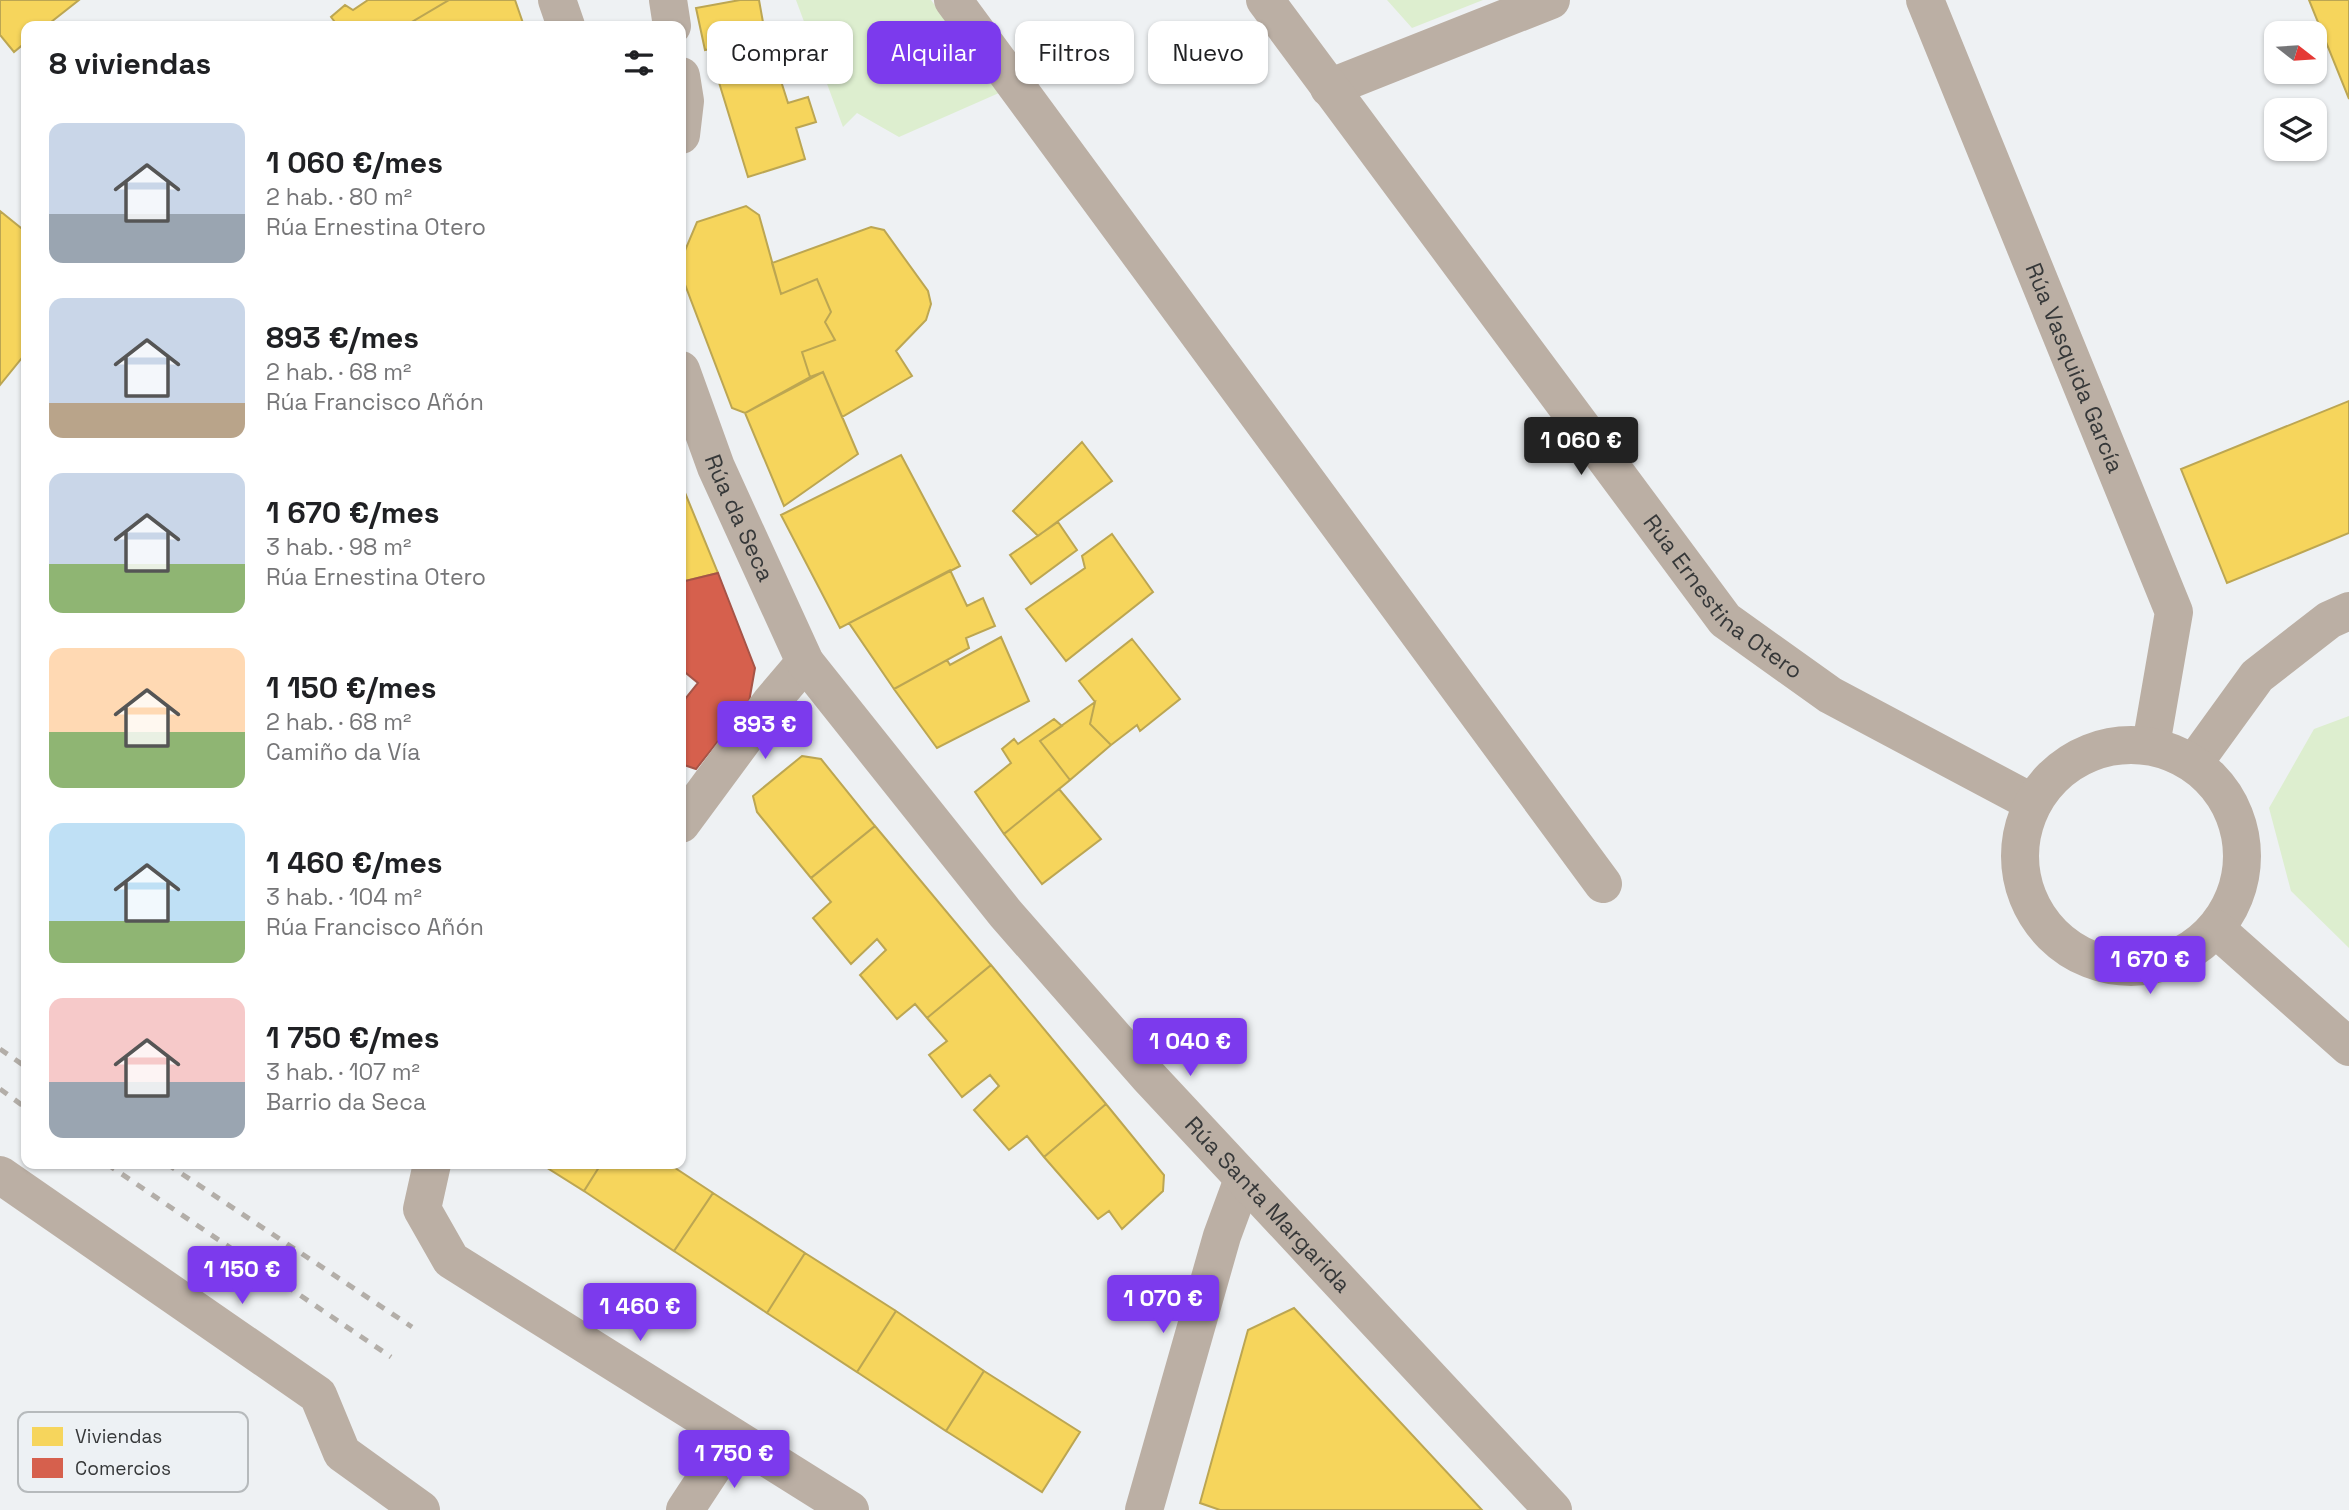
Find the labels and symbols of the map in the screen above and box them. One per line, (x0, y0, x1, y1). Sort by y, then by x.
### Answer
north arrow (2264, 21, 2328, 84)
street label: Rúa Vasquida García (2019, 258, 2131, 477)
pin: 1 060 € (1516, 418, 1646, 477)
street label: Rúa da Seca (698, 450, 781, 586)
street label: Rúa Ernestina Otero (1637, 508, 1809, 686)
pin: 893 € (716, 702, 814, 761)
pin: 1 670 € (2085, 936, 2215, 996)
pin: 1 040 € (1125, 1018, 1255, 1078)
street label: Rúa Santa Margarida (1178, 1110, 1357, 1299)
pin: 1 150 € (177, 1246, 307, 1306)
pin: 1 070 € (1098, 1276, 1228, 1335)
pin: 1 460 € (575, 1284, 705, 1343)
legend (18, 1412, 248, 1492)
text: Viviendas (75, 1424, 162, 1449)
pin: 1 750 € (669, 1430, 799, 1490)
text: Comercios (75, 1456, 171, 1481)

